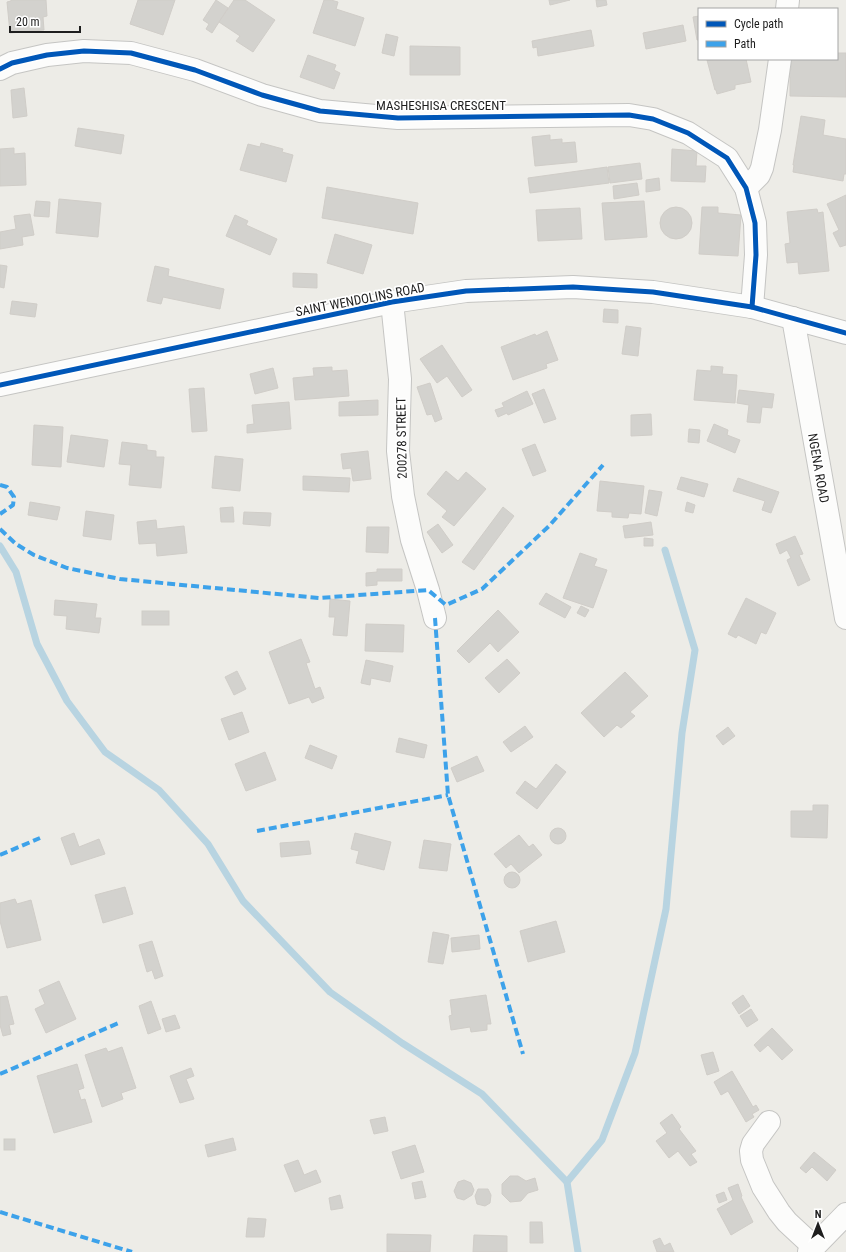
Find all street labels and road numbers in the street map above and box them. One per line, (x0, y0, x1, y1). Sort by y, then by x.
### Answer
street label: MASHESHISA CRESCENT (376, 98, 506, 113)
street label: SAINT WENDOLINS ROAD (294, 280, 426, 319)
street label: 200278 STREET (393, 397, 410, 479)
street label: NGENA ROAD (805, 432, 832, 504)

